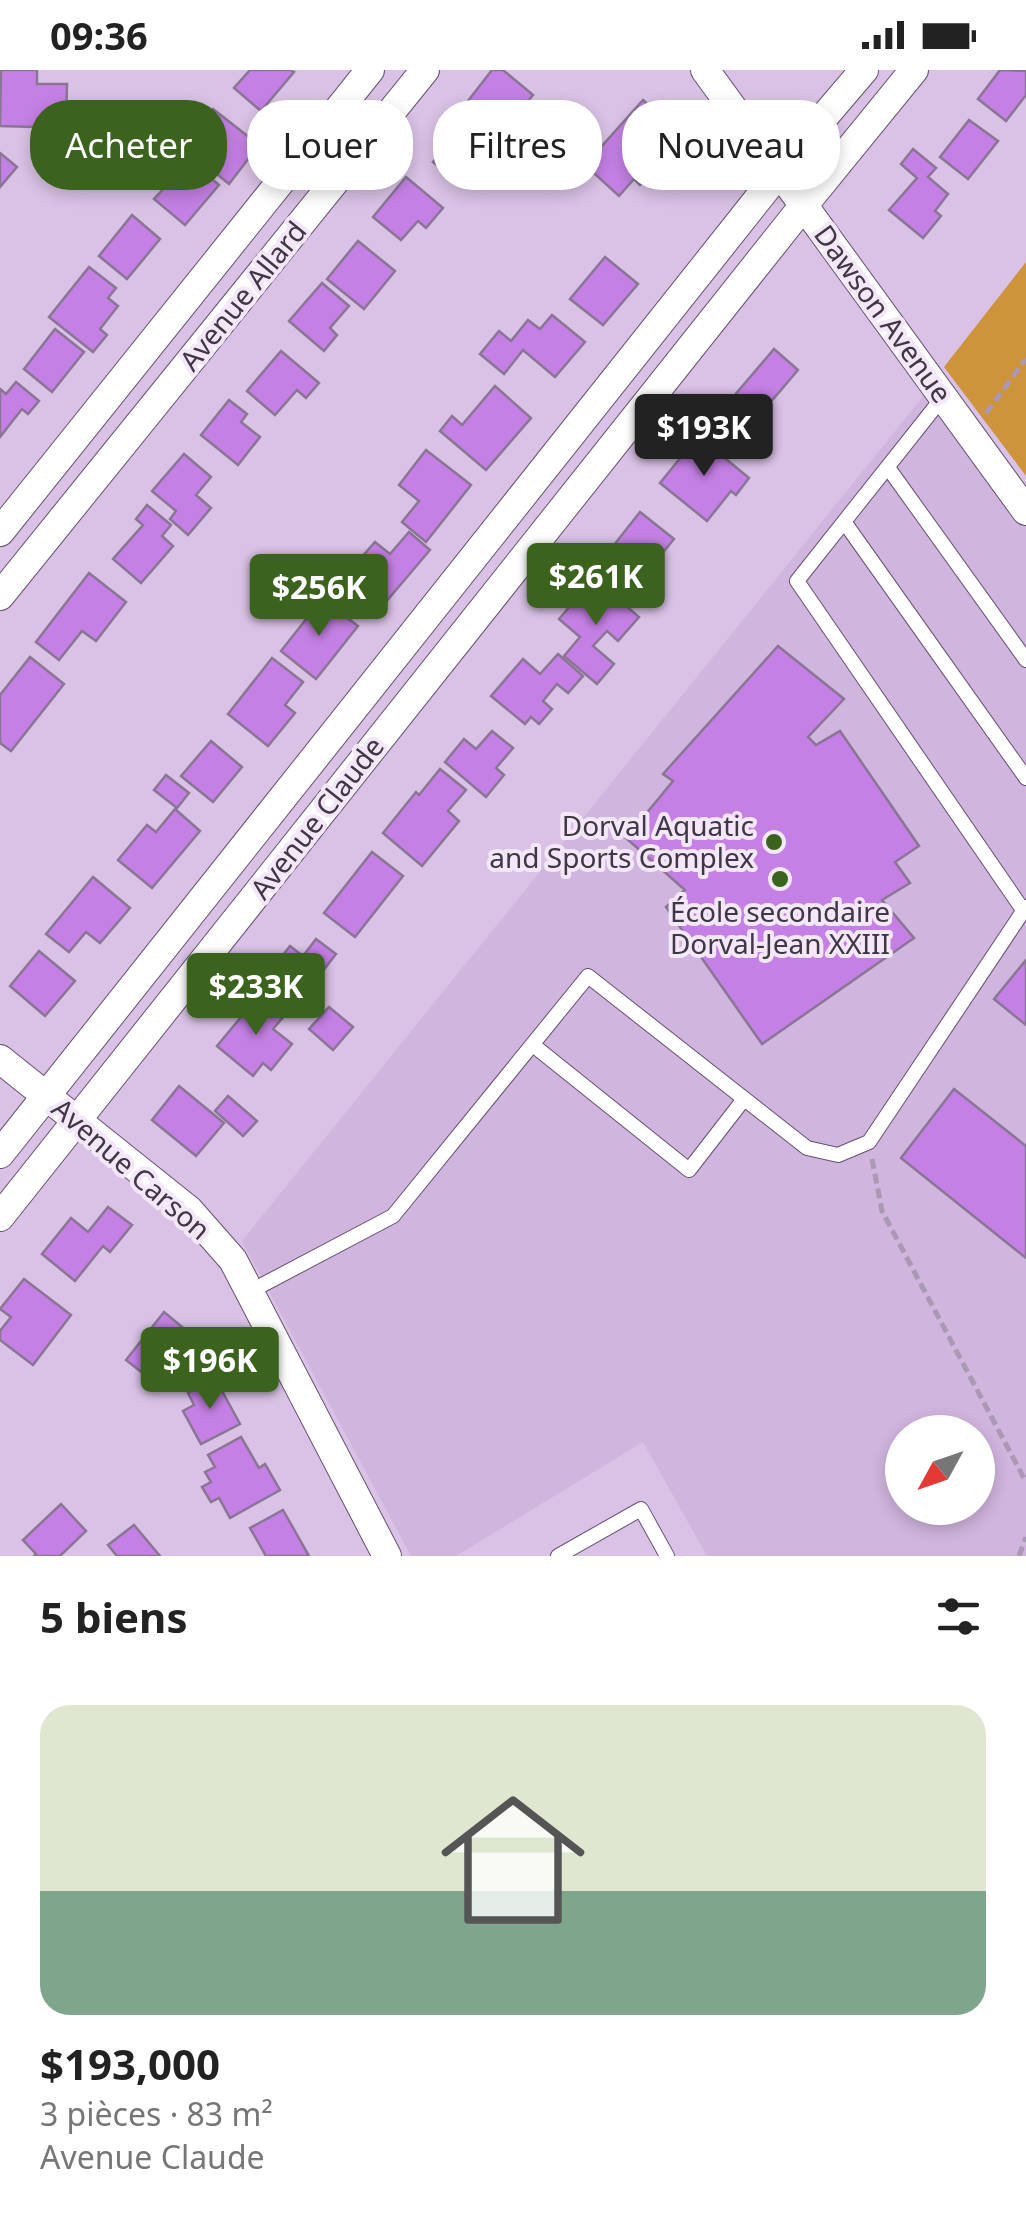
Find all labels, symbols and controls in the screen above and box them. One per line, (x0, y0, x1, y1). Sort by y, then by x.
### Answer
text: 09:36 (50, 9, 148, 61)
chip: Acheter (30, 100, 227, 190)
chip: Louer (247, 100, 413, 190)
chip: Filtres (433, 100, 602, 190)
chip: Nouveau (622, 100, 840, 190)
street label: Avenue Allard (170, 213, 314, 378)
street label: Dawson Avenue (806, 217, 961, 410)
pin: $193K (634, 394, 774, 479)
text: $193K (657, 405, 751, 448)
pin: $261K (526, 543, 666, 628)
pin: $256K (249, 554, 389, 639)
text: $261K (549, 554, 643, 597)
text: $256K (272, 565, 366, 608)
street label: Avenue Claude (241, 728, 392, 907)
place label: Dorval Aquatic and Sports Complex (489, 806, 754, 876)
marker: Dorval Aquatic and Sports Complex (763, 831, 785, 853)
marker: École secondaire Dorval-Jean XXIII (769, 868, 791, 890)
place label: École secondaire Dorval-Jean XXIII (670, 892, 890, 962)
pin: $233K (186, 953, 326, 1038)
text: $233K (209, 964, 303, 1007)
street label: Avenue Carson (44, 1089, 219, 1248)
pin: $196K (140, 1327, 280, 1412)
text: $196K (163, 1338, 257, 1381)
north arrow (885, 1415, 995, 1525)
map controls (885, 1415, 995, 1525)
text: 5 biens (40, 1588, 188, 1645)
icon: filters (931, 1589, 986, 1644)
icon: home (423, 1770, 603, 1950)
text: $193,000 (40, 2035, 220, 2092)
text: 3 pièces · 83 m² (40, 2092, 273, 2135)
text: Avenue Claude (40, 2135, 265, 2178)

